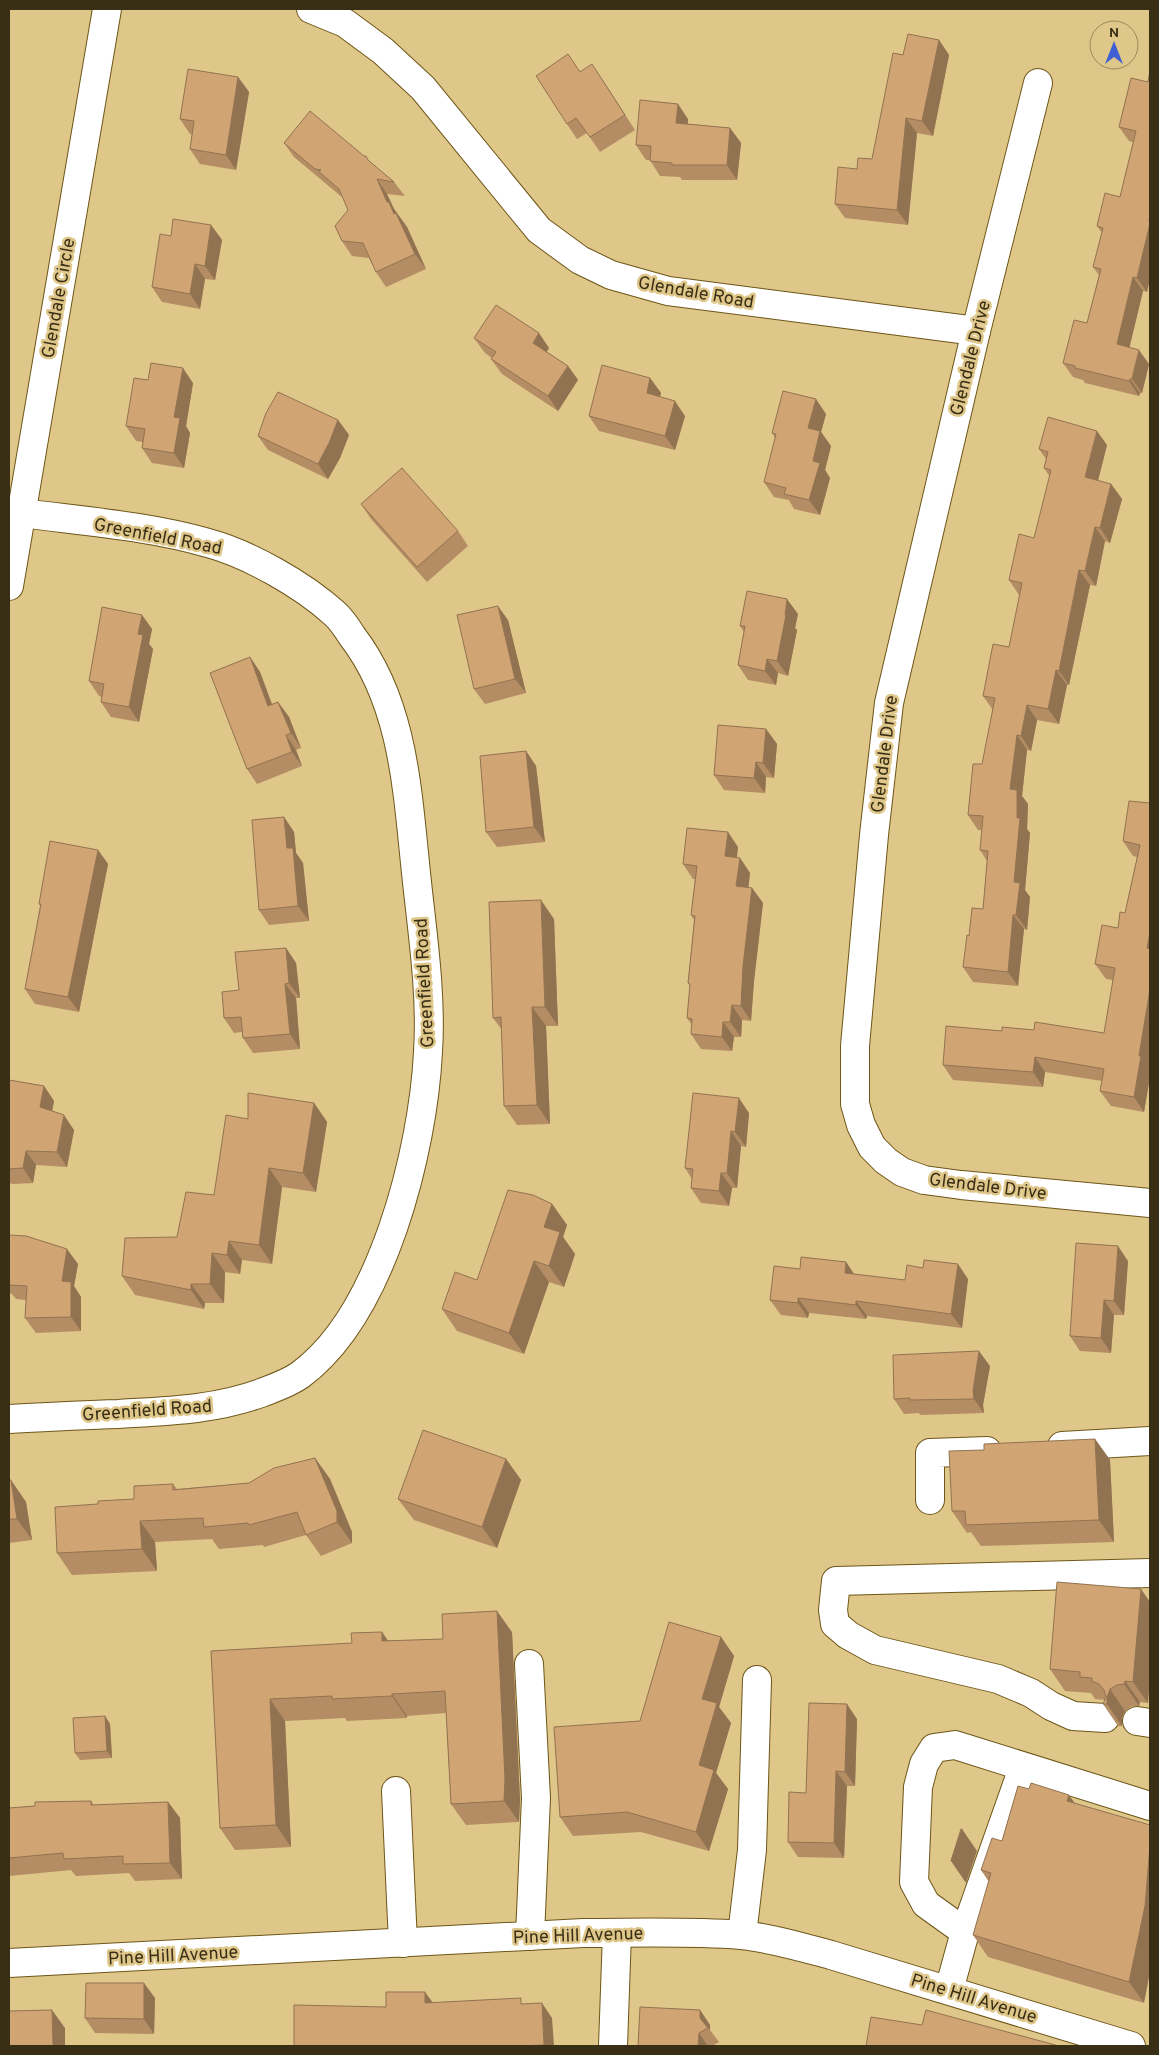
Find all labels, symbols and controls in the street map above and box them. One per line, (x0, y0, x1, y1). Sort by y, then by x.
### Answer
north arrow (1089, 20, 1139, 70)
text: N (1109, 25, 1119, 42)
street label: Glendale Circle (38, 236, 81, 360)
street label: Glendale Road (636, 272, 755, 315)
street label: Glendale Drive (946, 298, 997, 419)
street label: Greenfield Road (92, 514, 224, 561)
street label: Glendale Drive (867, 694, 904, 814)
street label: Greenfield Road (411, 917, 440, 1048)
street label: Glendale Drive (928, 1169, 1048, 1206)
street label: Greenfield Road (81, 1395, 213, 1428)
street label: Pine Hill Avenue (512, 1923, 644, 1950)
street label: Pine Hill Avenue (107, 1942, 239, 1971)
street label: Pine Hill Avenue (908, 1969, 1039, 2030)

